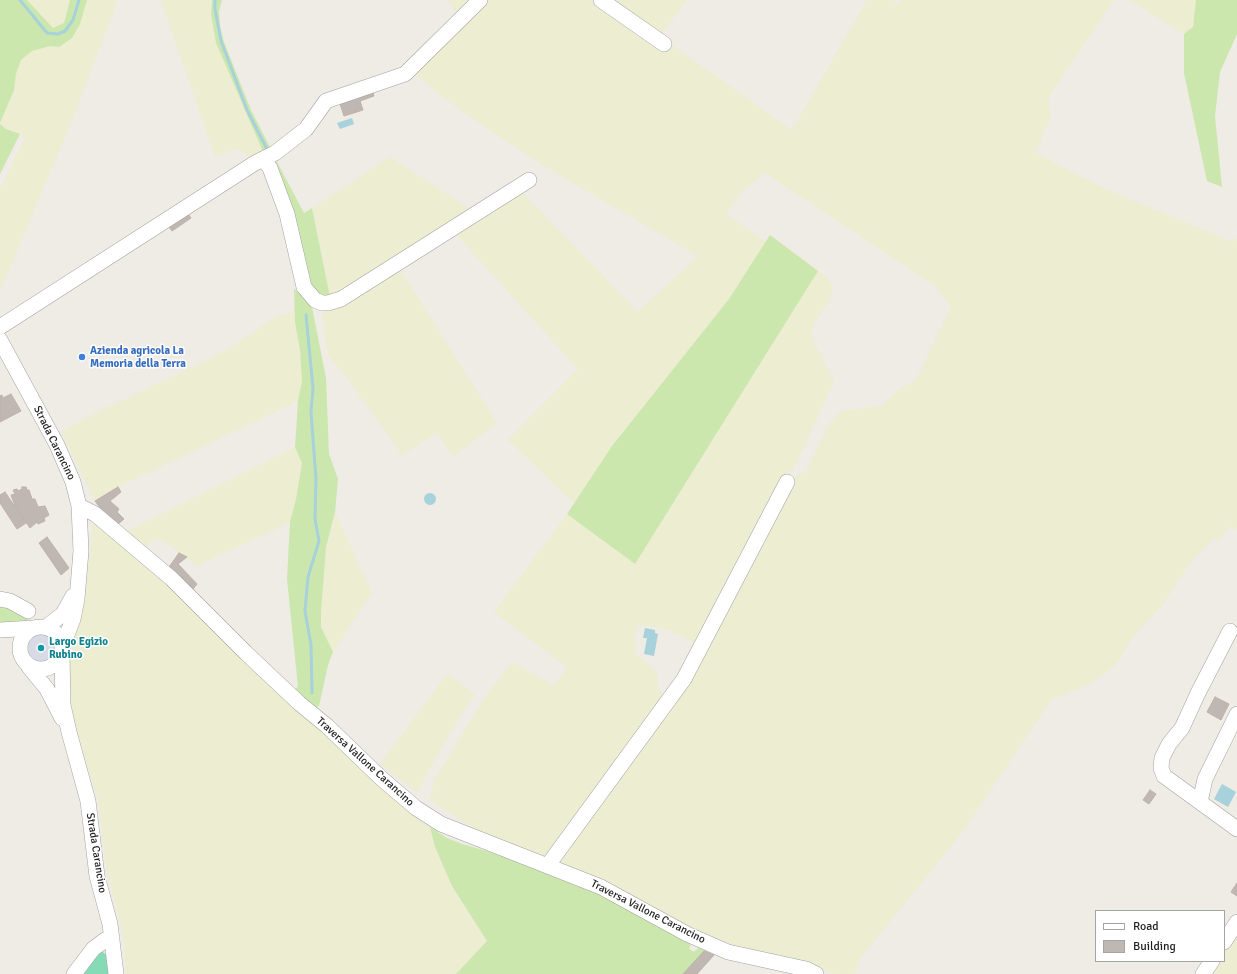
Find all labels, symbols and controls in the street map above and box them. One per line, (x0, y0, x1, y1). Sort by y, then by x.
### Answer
place label: Azienda agricola La Memoria della Terra (90, 344, 186, 370)
marker: Azienda agricola La Memoria della Terra (77, 352, 87, 362)
street label: Strada Carancino (30, 404, 78, 482)
place label: Largo Egizio Rubino (49, 635, 108, 661)
marker: Largo Egizio Rubino (36, 643, 46, 653)
street label: Traversa Vallone Carancino (314, 715, 416, 809)
street label: Strada Carancino (83, 812, 109, 894)
street label: Traversa Vallone Carancino (589, 877, 707, 947)
legend (1095, 910, 1225, 962)
text: Road (1133, 919, 1159, 934)
text: Building (1133, 939, 1176, 954)

